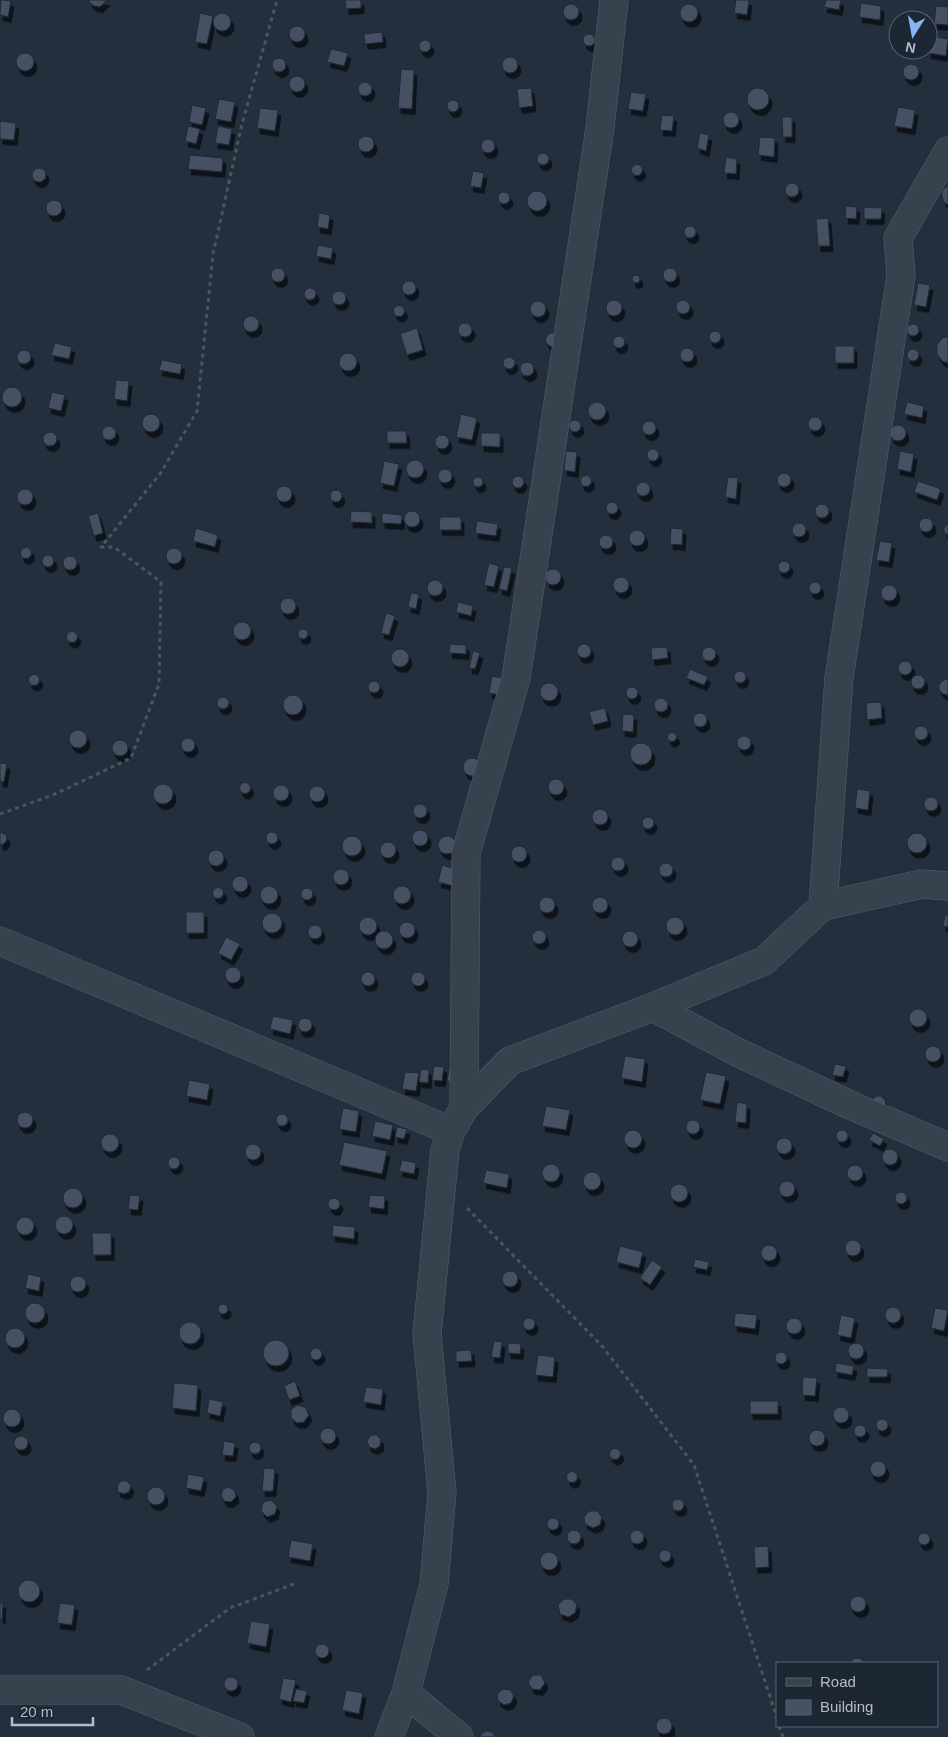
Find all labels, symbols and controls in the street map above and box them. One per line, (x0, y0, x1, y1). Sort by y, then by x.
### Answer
north arrow (888, 10, 938, 60)
text: N (904, 39, 917, 57)
legend (776, 1662, 938, 1727)
text: Road (820, 1673, 856, 1690)
scale bar (12, 1694, 94, 1726)
text: Building (820, 1698, 873, 1715)
text: 20 m (20, 1703, 53, 1720)

